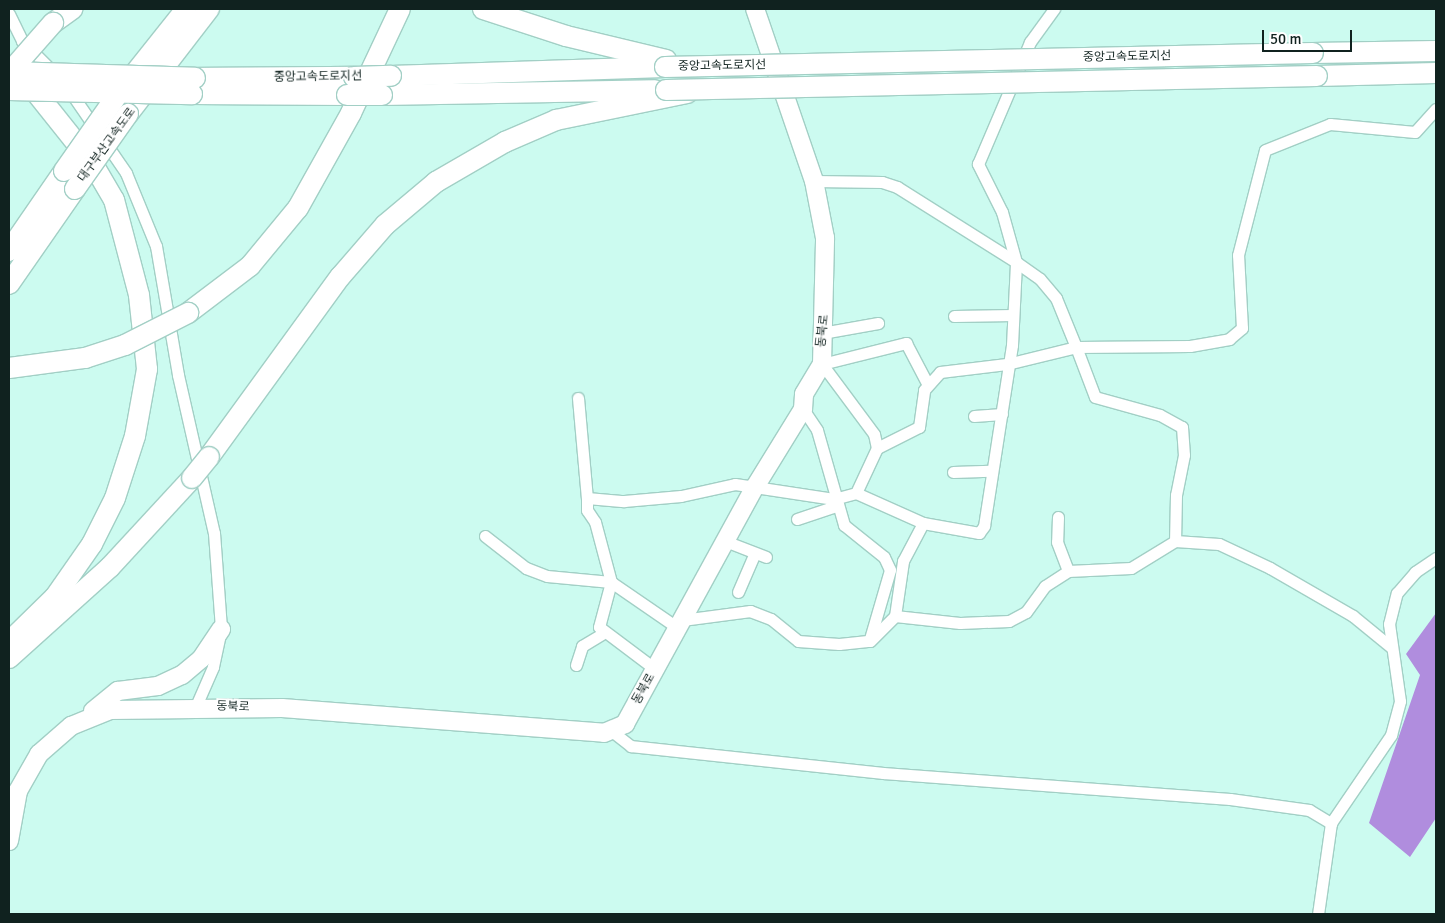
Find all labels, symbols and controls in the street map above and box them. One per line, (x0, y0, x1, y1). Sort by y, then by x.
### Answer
scale bar (1265, 20, 1355, 52)
text: 50 m (1270, 30, 1301, 48)
street label: 중앙고속도로지선 (1083, 49, 1171, 65)
street label: 중앙고속도로지선 (678, 58, 766, 74)
street label: 중앙고속도로지선 (274, 69, 362, 85)
street label: 대구부산고속도로 (75, 105, 139, 185)
street label: 동북로 (814, 314, 832, 348)
street label: 동북로 (630, 671, 658, 707)
street label: 동북로 (216, 699, 250, 715)

